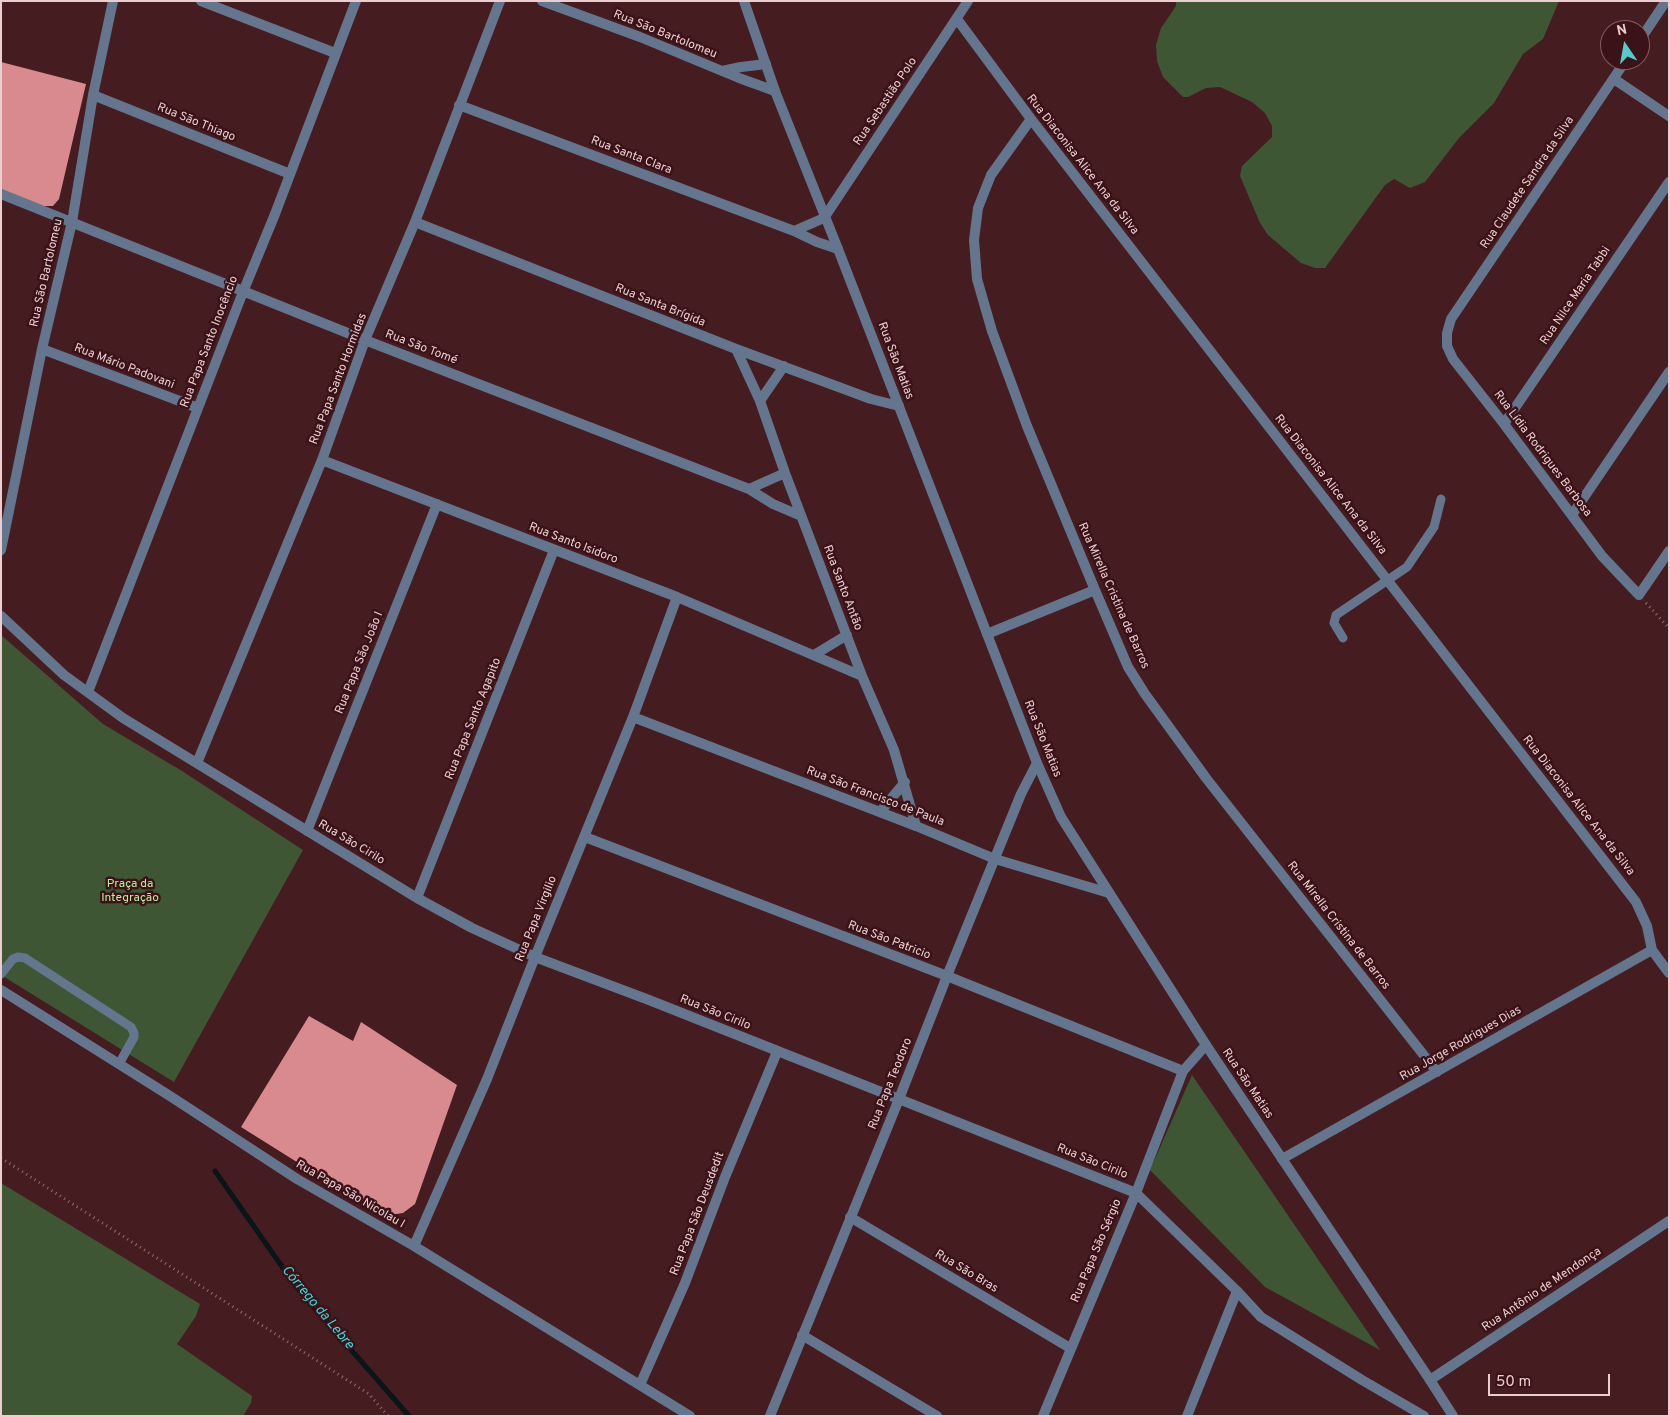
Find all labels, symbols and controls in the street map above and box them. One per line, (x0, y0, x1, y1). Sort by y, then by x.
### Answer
street label: Rua São Bartolomeu (611, 8, 719, 62)
north arrow (1600, 20, 1650, 70)
text: N (1615, 21, 1629, 40)
street label: Rua Sebastião Polo (851, 55, 921, 149)
street label: Rua Diaconisa Alice Ana da Silva (1023, 92, 1141, 238)
street label: Rua São Thiago (155, 101, 237, 145)
street label: Rua Claudete Sandra da Silva (1478, 114, 1578, 252)
street label: Rua Santa Clara (588, 134, 674, 178)
street label: Rua São Bartolomeu (28, 218, 66, 328)
street label: Rua Nilce Maria Tabbi (1538, 244, 1614, 348)
street label: Rua Papa Santo Inocêncio (178, 274, 242, 410)
street label: Rua Santa Brígida (613, 281, 707, 331)
street label: Rua Papa Santo Hormidas (307, 311, 371, 447)
street label: Rua São Matias (874, 320, 916, 402)
street label: Rua São Tomé (383, 328, 459, 368)
street label: Rua Mário Padovani (72, 341, 176, 393)
street label: Rua Lídia Rodrigues Barbosa (1490, 388, 1594, 520)
street label: Rua Diaconisa Alice Ana da Silva (1271, 412, 1389, 558)
street label: Rua Santo Isidoro (526, 520, 620, 568)
street label: Rua Mirella Cristina de Barros (1074, 521, 1152, 671)
street label: Rua Santo Antão (819, 543, 865, 633)
street label: Rua Papa São João I (333, 610, 387, 716)
street label: Rua Papa Santo Agapito (443, 656, 505, 782)
street label: Rua São Matias (1020, 699, 1064, 779)
street label: Rua Diaconisa Alice Ana da Silva (1519, 733, 1637, 879)
street label: Rua São Francisco de Paula (804, 764, 946, 830)
street label: Rua São Cirilo (315, 817, 387, 869)
street label: Rua Mirella Cristina de Barros (1284, 859, 1392, 993)
street label: Rua Papa Virgilio (513, 874, 561, 964)
park label: Praça da Integração (101, 878, 159, 906)
street label: Rua São Patricio (845, 919, 933, 963)
street label: Rua São Cirilo (677, 992, 753, 1034)
street label: Rua Jorge Rodrigues Dias (1398, 1003, 1524, 1085)
street label: Rua Papa Teodoro (866, 1036, 916, 1132)
street label: Rua São Matias (1218, 1046, 1276, 1122)
street label: Rua São Cirilo (1054, 1141, 1130, 1183)
street label: Rua Papa São Deusdedit (668, 1150, 728, 1278)
street label: Rua Papa São Nicolau I (293, 1158, 407, 1232)
street label: Rua Papa São Sérgio (1069, 1197, 1125, 1305)
street label: Rua Antônio de Mendonça (1480, 1245, 1604, 1335)
street label: Rua São Bras (932, 1248, 1000, 1296)
water label: Córrego da Lebre (277, 1263, 357, 1353)
scale bar (1490, 1364, 1612, 1396)
text: 50 m (1496, 1373, 1531, 1392)

